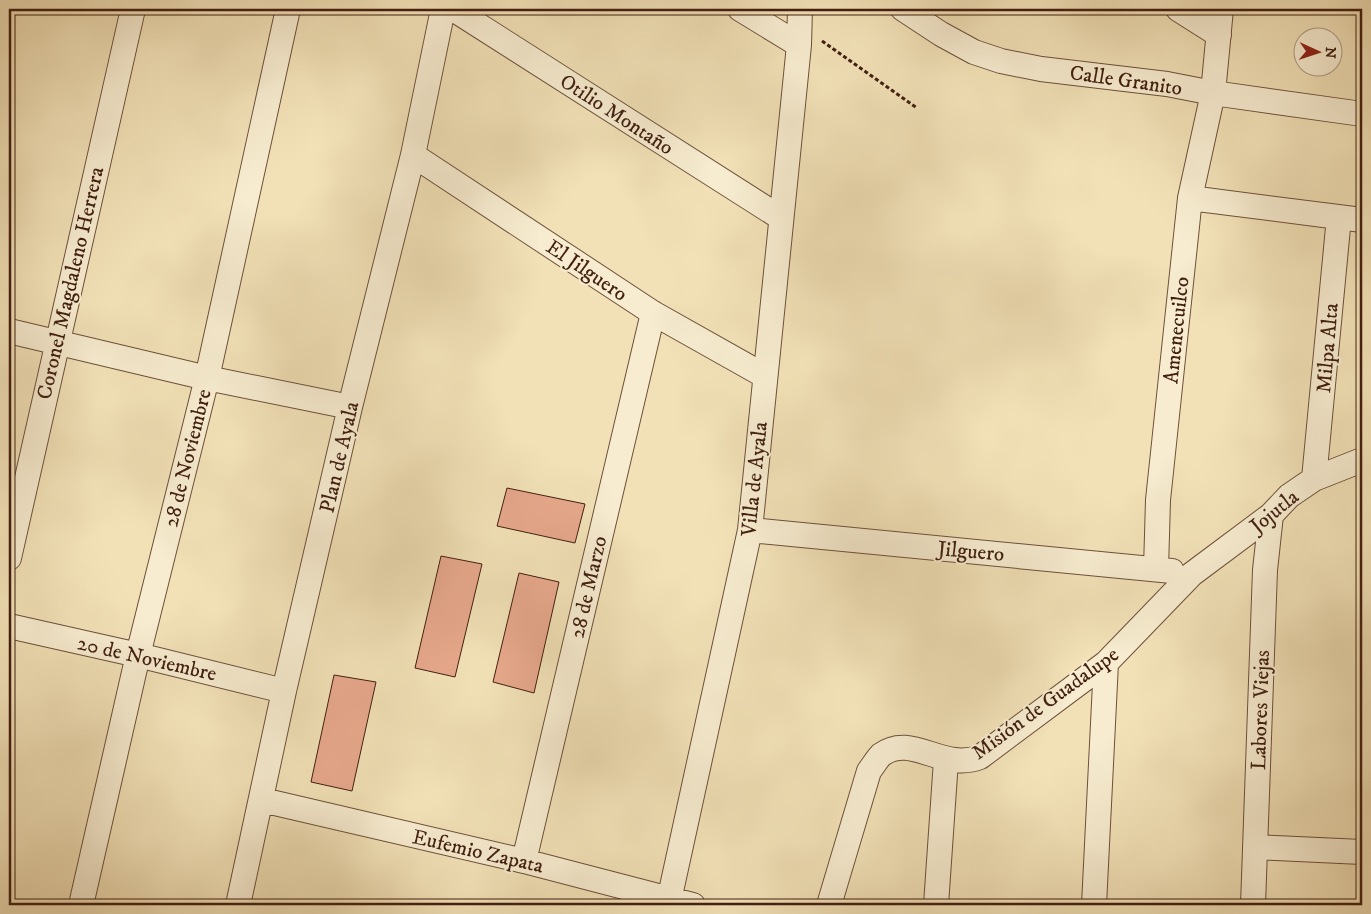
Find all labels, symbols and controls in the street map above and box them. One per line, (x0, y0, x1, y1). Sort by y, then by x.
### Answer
north arrow (1294, 28, 1344, 78)
text: N (1321, 46, 1339, 59)
street label: Calle Granito (1068, 60, 1184, 102)
street label: Otilio Montaño (555, 68, 678, 161)
street label: Coronel Magdaleno Herrera (32, 164, 110, 402)
street label: El Jilguero (541, 234, 632, 307)
street label: Amenecuilco (1158, 275, 1196, 385)
street label: Milpa Alta (1311, 302, 1345, 394)
street label: 28 de Noviembre (158, 386, 218, 530)
street label: Plan de Ayala (315, 399, 365, 515)
street label: Villa de Ayala (736, 420, 774, 539)
street label: Jojutla (1243, 484, 1304, 541)
street label: 28 de Marzo (565, 534, 613, 641)
street label: Jilguero (935, 536, 1005, 568)
street label: 20 de Noviembre (75, 630, 219, 688)
street label: Misión de Guadalupe (967, 642, 1124, 766)
street label: Labores Viejas (1246, 649, 1276, 771)
street label: Eufemio Zapata (410, 824, 546, 880)

